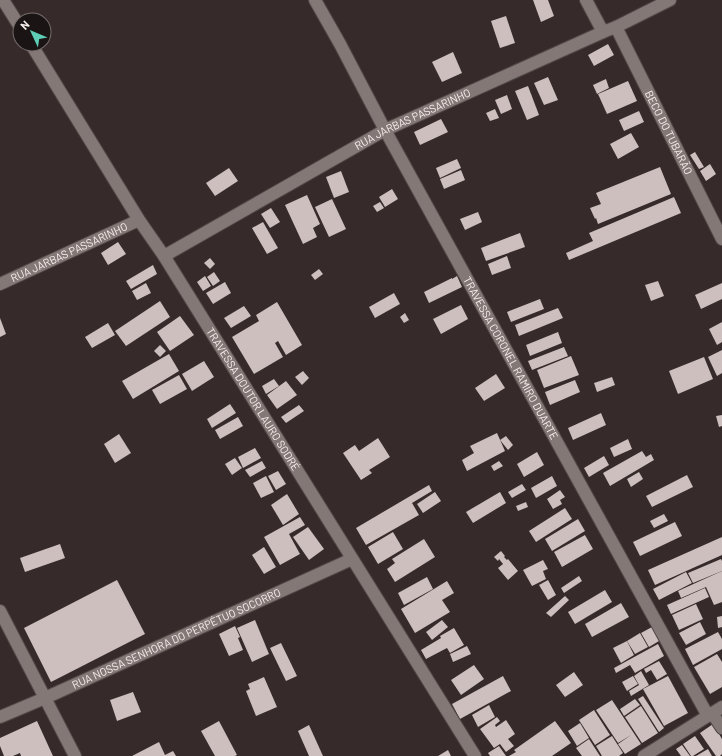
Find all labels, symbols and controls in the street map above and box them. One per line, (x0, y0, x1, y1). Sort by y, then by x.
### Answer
north arrow (12, 12, 52, 52)
text: N (17, 18, 32, 32)
street label: RUA JARBAS PASSARINHO (352, 85, 473, 152)
street label: BECO DO TUBARÃO (643, 88, 696, 177)
street label: RUA JARBAS PASSARINHO (8, 219, 129, 284)
street label: TRAVESSA CORONEL RAMIRO DUARTE (461, 274, 561, 442)
street label: TRAVESSA DOUTOR LAURO SODRÉ (204, 325, 303, 473)
street label: RUA NOSSA SENHORA DO PERPÉTUO SOCORRO (70, 585, 283, 691)

